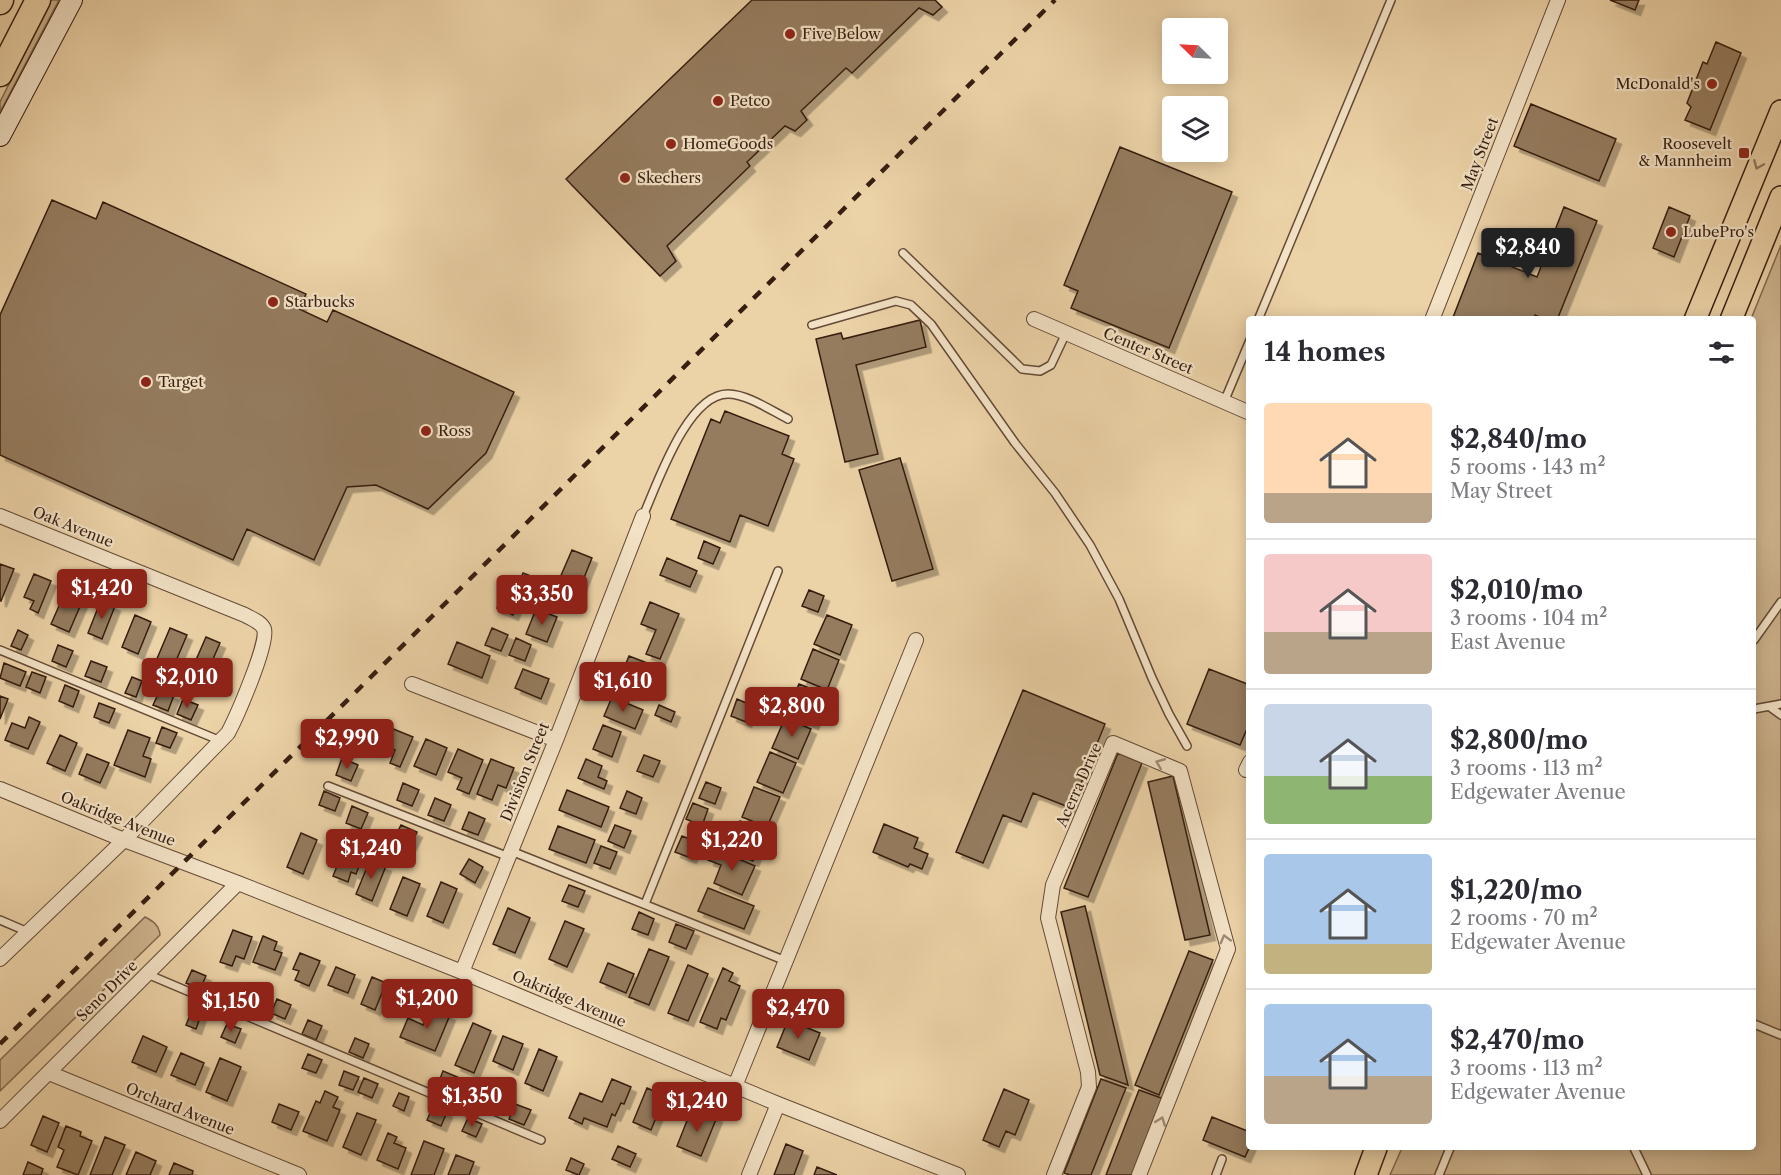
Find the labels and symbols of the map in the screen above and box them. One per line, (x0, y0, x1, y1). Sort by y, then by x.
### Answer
north arrow (1162, 18, 1228, 84)
place label: Five Below (802, 24, 881, 43)
marker: Five Below (783, 27, 797, 41)
place label: McDonald's (1615, 74, 1700, 93)
marker: McDonald's (1705, 77, 1719, 91)
place label: Petco (730, 91, 770, 110)
marker: Petco (711, 94, 725, 108)
street label: May Street (1457, 114, 1502, 193)
place label: HomeGoods (683, 134, 773, 153)
place label: Roosevelt & Mannheim (1638, 134, 1733, 170)
marker: HomeGoods (664, 137, 678, 151)
marker: Roosevelt & Mannheim (1737, 146, 1751, 160)
one-way arrow (1753, 159, 1765, 170)
place label: Skechers (637, 168, 701, 187)
marker: Skechers (618, 171, 632, 185)
place label: LubePro's (1683, 222, 1754, 241)
marker: LubePro's (1664, 225, 1678, 239)
pin: $2,840 (1479, 228, 1577, 279)
place label: Starbucks (285, 292, 355, 311)
marker: Starbucks (266, 295, 280, 309)
street label: Center Street (1100, 323, 1197, 378)
place label: Target (158, 372, 204, 391)
marker: Target (139, 375, 153, 389)
place label: Ross (438, 421, 471, 440)
marker: Ross (419, 424, 433, 438)
street label: Oak Avenue (30, 502, 116, 551)
pin: $1,420 (53, 569, 151, 620)
pin: $3,350 (493, 575, 591, 626)
pin: $2,010 (138, 658, 236, 709)
pin: $1,610 (574, 662, 672, 713)
pin: $2,800 (743, 687, 841, 738)
pin: $2,990 (298, 719, 396, 770)
street label: Division Street (496, 719, 553, 824)
street label: Acerra Drive (1051, 740, 1106, 831)
one-way arrow (1156, 758, 1167, 770)
street label: Oakridge Avenue (58, 787, 178, 850)
pin: $1,220 (683, 821, 781, 872)
pin: $1,240 (322, 829, 420, 880)
one-way arrow (1220, 934, 1233, 944)
street label: Seno Drive (72, 956, 141, 1025)
street label: Oakridge Avenue (509, 966, 629, 1031)
pin: $1,200 (378, 979, 476, 1030)
pin: $1,150 (182, 982, 280, 1033)
pin: $2,470 (749, 989, 847, 1040)
pin: $1,350 (423, 1077, 521, 1128)
street label: Orchard Avenue (123, 1078, 237, 1139)
pin: $1,240 (648, 1082, 746, 1133)
one-way arrow (1153, 1116, 1166, 1126)

